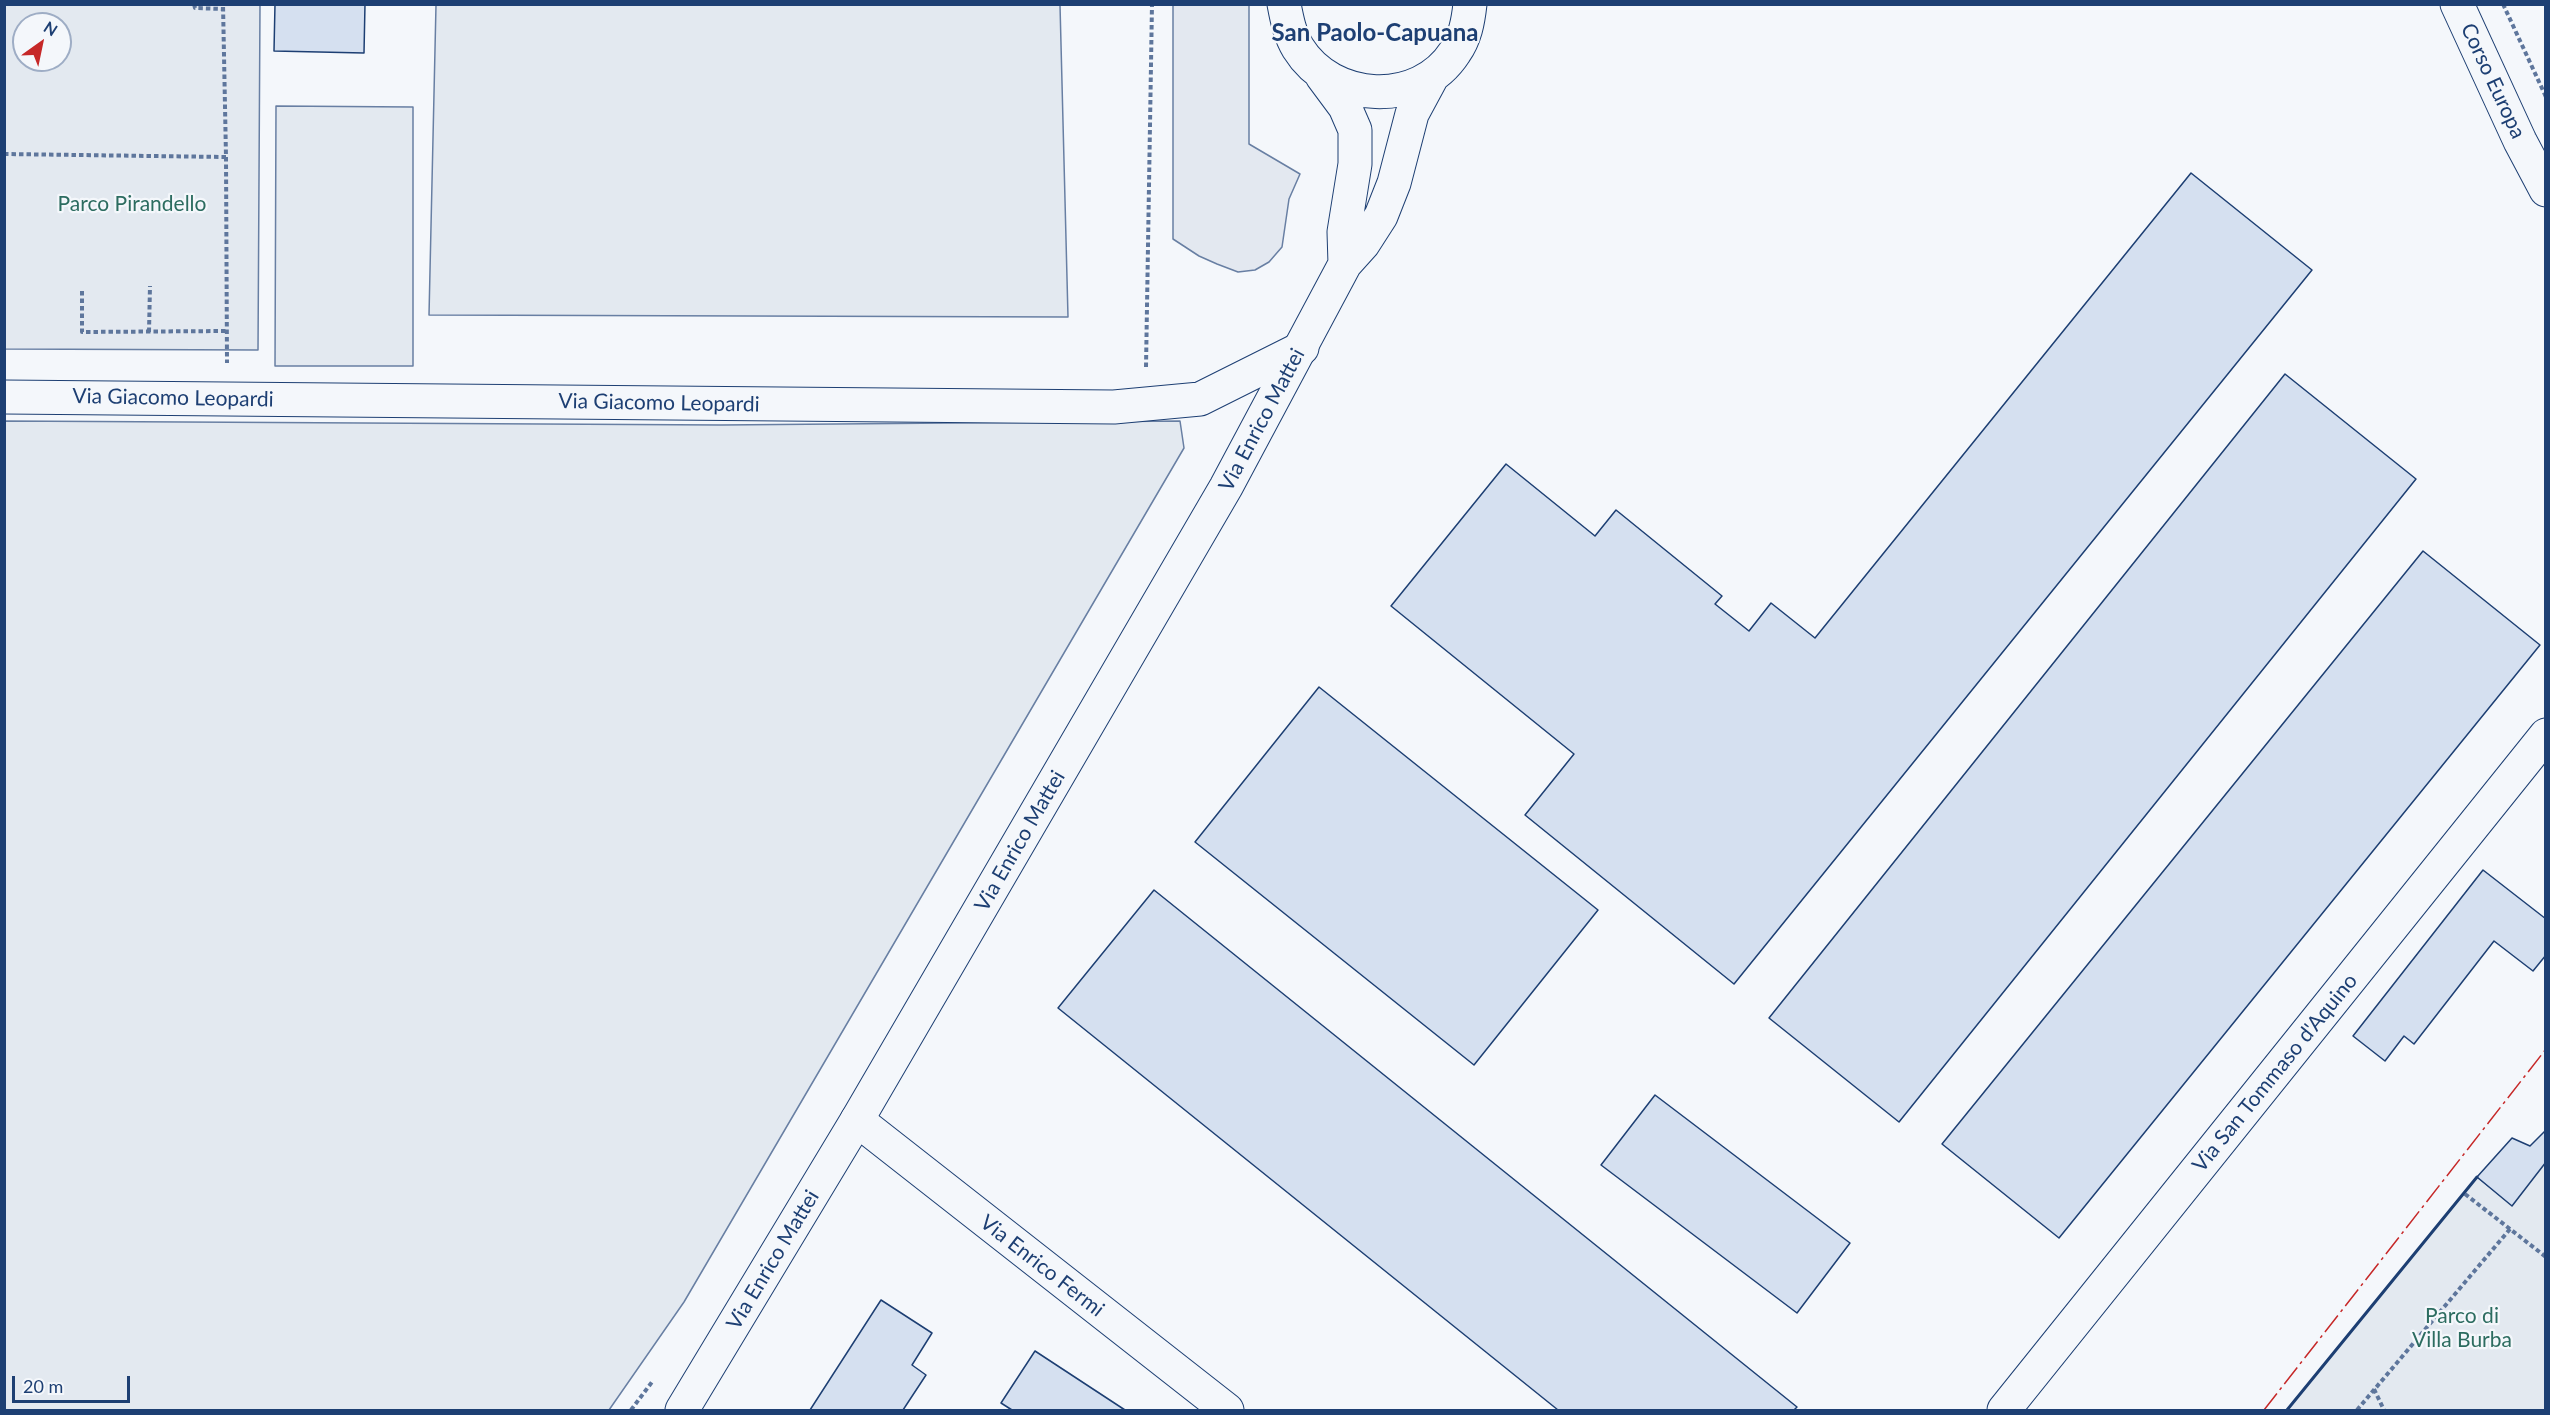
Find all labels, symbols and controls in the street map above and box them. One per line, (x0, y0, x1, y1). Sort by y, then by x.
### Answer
north arrow (12, 12, 72, 72)
text: N (41, 17, 61, 39)
district label: San Paolo-Capuana (1272, 19, 1478, 47)
street label: Corso Europa (2455, 19, 2531, 143)
park label: Parco Pirandello (58, 191, 206, 217)
street label: Via Enrico Mattei (1214, 344, 1310, 496)
street label: Via Giacomo Leopardi (72, 384, 274, 412)
street label: Via Giacomo Leopardi (558, 389, 760, 417)
street label: Via Enrico Mattei (970, 766, 1070, 916)
street label: Via San Tommaso d'Aquino (2187, 969, 2363, 1177)
street label: Via Enrico Mattei (721, 1186, 825, 1334)
street label: Via Enrico Fermi (975, 1210, 1109, 1322)
park label: Parco di Villa Burba (2412, 1303, 2512, 1353)
scale bar (15, 1364, 134, 1402)
text: 20 m (23, 1375, 63, 1397)

